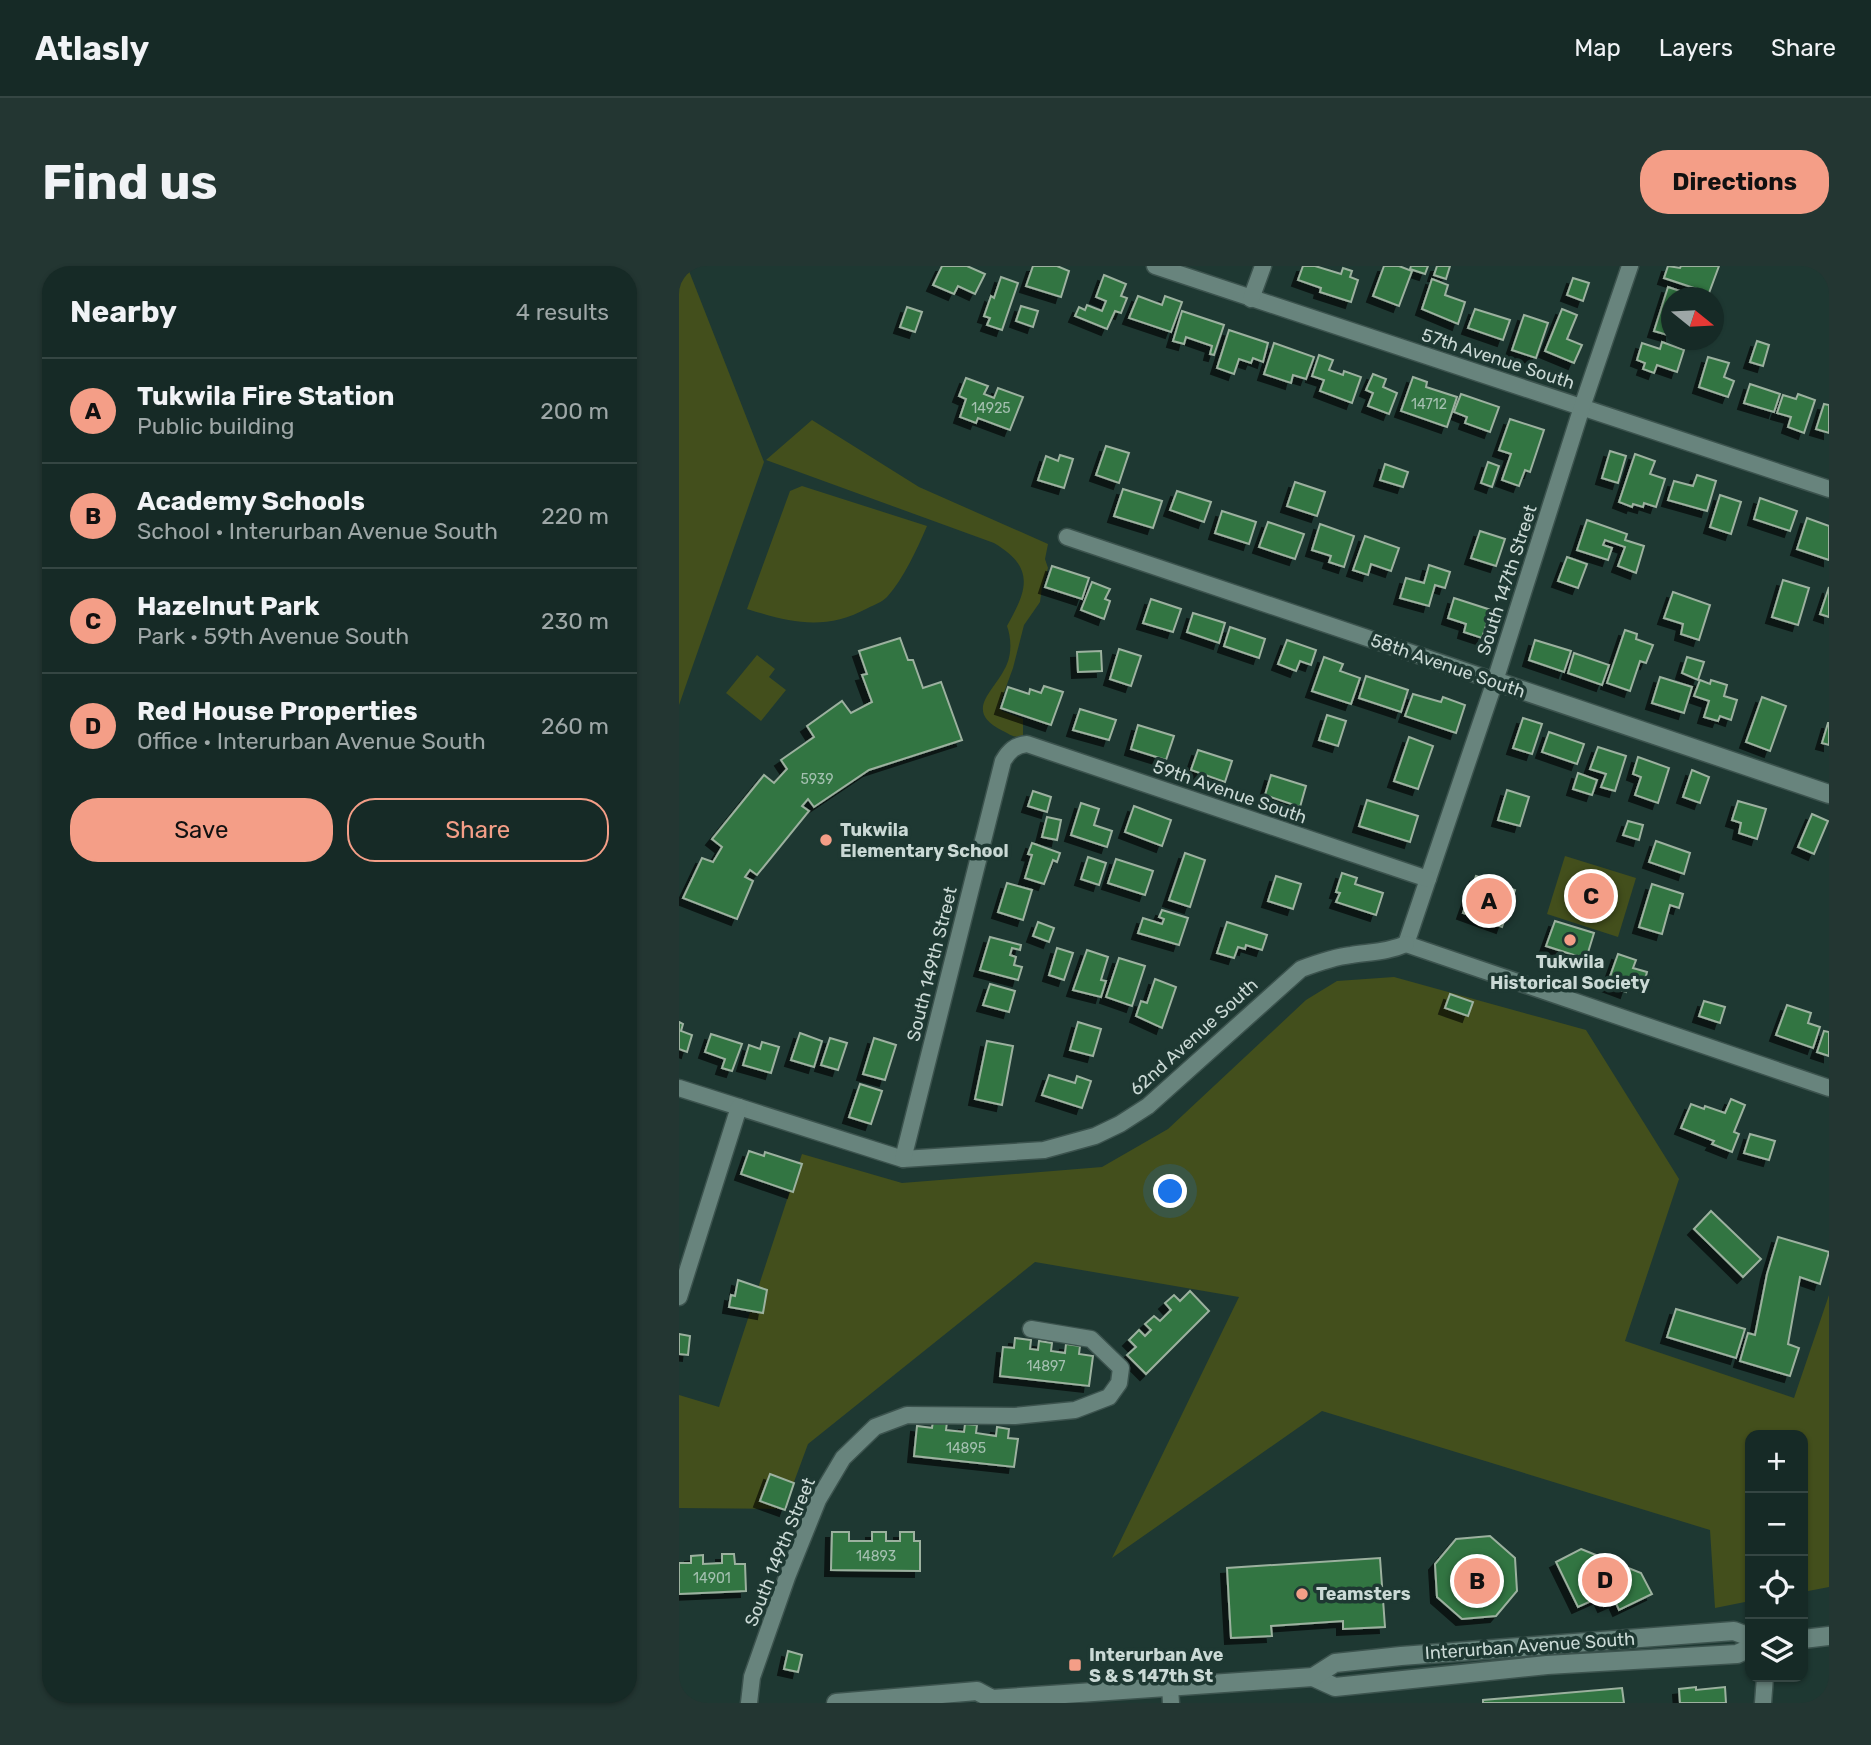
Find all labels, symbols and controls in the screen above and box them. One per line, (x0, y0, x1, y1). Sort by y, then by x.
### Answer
text: Atlasly (35, 29, 149, 68)
text: Map (1574, 34, 1621, 62)
text: Layers (1659, 34, 1733, 62)
text: Share (1771, 34, 1836, 62)
button: Directions (1640, 150, 1829, 214)
text: Find us (42, 153, 218, 211)
north arrow (1661, 287, 1724, 350)
text: Nearby (70, 294, 177, 330)
text: 4 results (516, 298, 609, 326)
street label: 57th Avenue South (1419, 324, 1577, 394)
text: Tukwila Fire Station (137, 381, 395, 412)
house number: 14712 (1411, 396, 1447, 413)
text: A (85, 397, 101, 425)
text: 200 m (540, 397, 609, 425)
house number: 14925 (971, 400, 1011, 417)
text: Public building (137, 412, 294, 440)
text: Academy Schools (137, 486, 365, 517)
text: B (85, 502, 101, 530)
text: 220 m (541, 502, 609, 530)
street label: South 147th Street (1472, 502, 1542, 658)
text: School · Interurban Avenue South (137, 517, 498, 545)
text: Hazelnut Park (137, 591, 320, 622)
text: C (85, 607, 101, 635)
text: 230 m (541, 607, 609, 635)
text: Park · 59th Avenue South (137, 622, 409, 650)
street label: 58th Avenue South (1368, 629, 1528, 703)
text: Red House Properties (137, 696, 418, 727)
text: D (85, 712, 101, 740)
text: 260 m (541, 712, 609, 740)
text: Office · Interurban Avenue South (137, 727, 486, 755)
street label: 59th Avenue South (1150, 755, 1310, 829)
house number: 5939 (800, 771, 834, 788)
button: Save (70, 798, 333, 862)
button: Share (347, 798, 609, 862)
place label: Tukwila Elementary School (840, 819, 1009, 862)
marker: Tukwila Elementary School (818, 832, 834, 848)
pin: C (1568, 870, 1614, 922)
pin: A (1466, 875, 1512, 927)
street label: South 149th Street (902, 884, 962, 1044)
marker: Tukwila Historical Society (1562, 932, 1578, 948)
place label: Tukwila Historical Society (1490, 951, 1650, 994)
street label: 62nd Avenue South (1125, 974, 1263, 1100)
your location (1153, 1174, 1187, 1208)
house number: 14897 (1026, 1358, 1066, 1375)
map controls (1745, 1430, 1808, 1682)
button: + (1745, 1430, 1808, 1493)
house number: 14895 (946, 1440, 986, 1457)
street label: South 149th Street (740, 1474, 820, 1630)
button: − (1745, 1493, 1808, 1556)
house number: 14893 (856, 1548, 896, 1565)
pin: D (1582, 1554, 1628, 1606)
pin: B (1454, 1555, 1500, 1607)
button: locate (1745, 1556, 1808, 1619)
house number: 14901 (693, 1570, 731, 1587)
place label: Teamsters (1316, 1583, 1411, 1605)
marker: Teamsters (1294, 1586, 1310, 1602)
button: layers (1745, 1619, 1808, 1682)
street label: Interurban Avenue South (1424, 1628, 1636, 1664)
place label: Interurban Ave S & S 147th St (1089, 1644, 1224, 1687)
marker: Interurban Ave S & S 147th St (1067, 1657, 1083, 1673)

